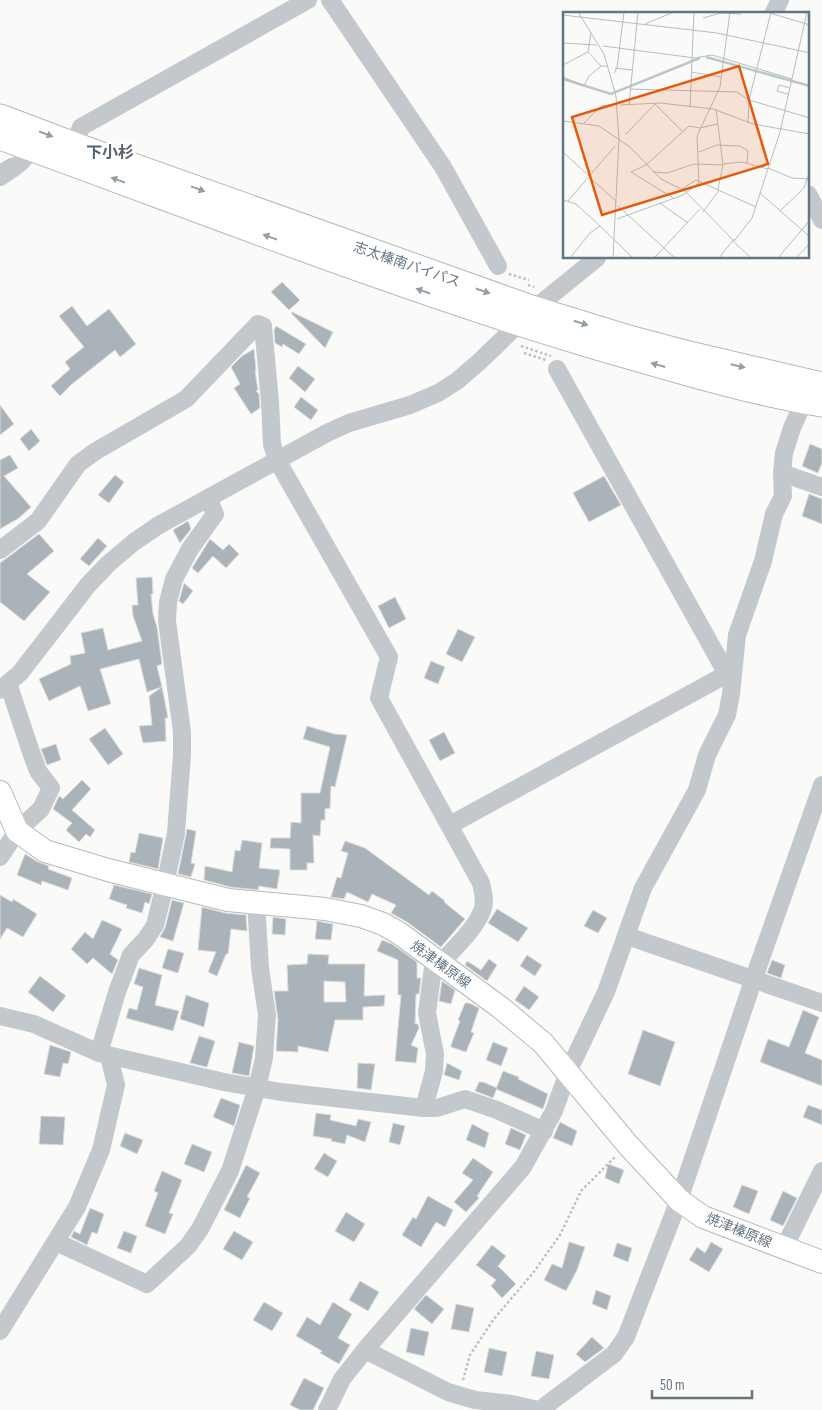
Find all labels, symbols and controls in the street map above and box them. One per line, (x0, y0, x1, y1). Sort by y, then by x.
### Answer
inset map (563, 12, 810, 259)
one-way arrow (38, 131, 53, 138)
district label: 下小杉 (86, 144, 134, 163)
one-way arrow (110, 176, 125, 183)
one-way arrow (191, 186, 206, 193)
one-way arrow (262, 233, 277, 241)
street label: 志太榛南バイパス (351, 238, 462, 291)
one-way arrow (415, 287, 430, 295)
one-way arrow (476, 288, 491, 295)
one-way arrow (573, 320, 588, 328)
one-way arrow (650, 360, 665, 368)
one-way arrow (730, 362, 745, 370)
street label: 焼津榛原線 (407, 937, 474, 992)
street label: 焼津榛原線 (703, 1209, 774, 1251)
scale bar (652, 1368, 752, 1400)
text: 50 m (660, 1376, 685, 1395)

